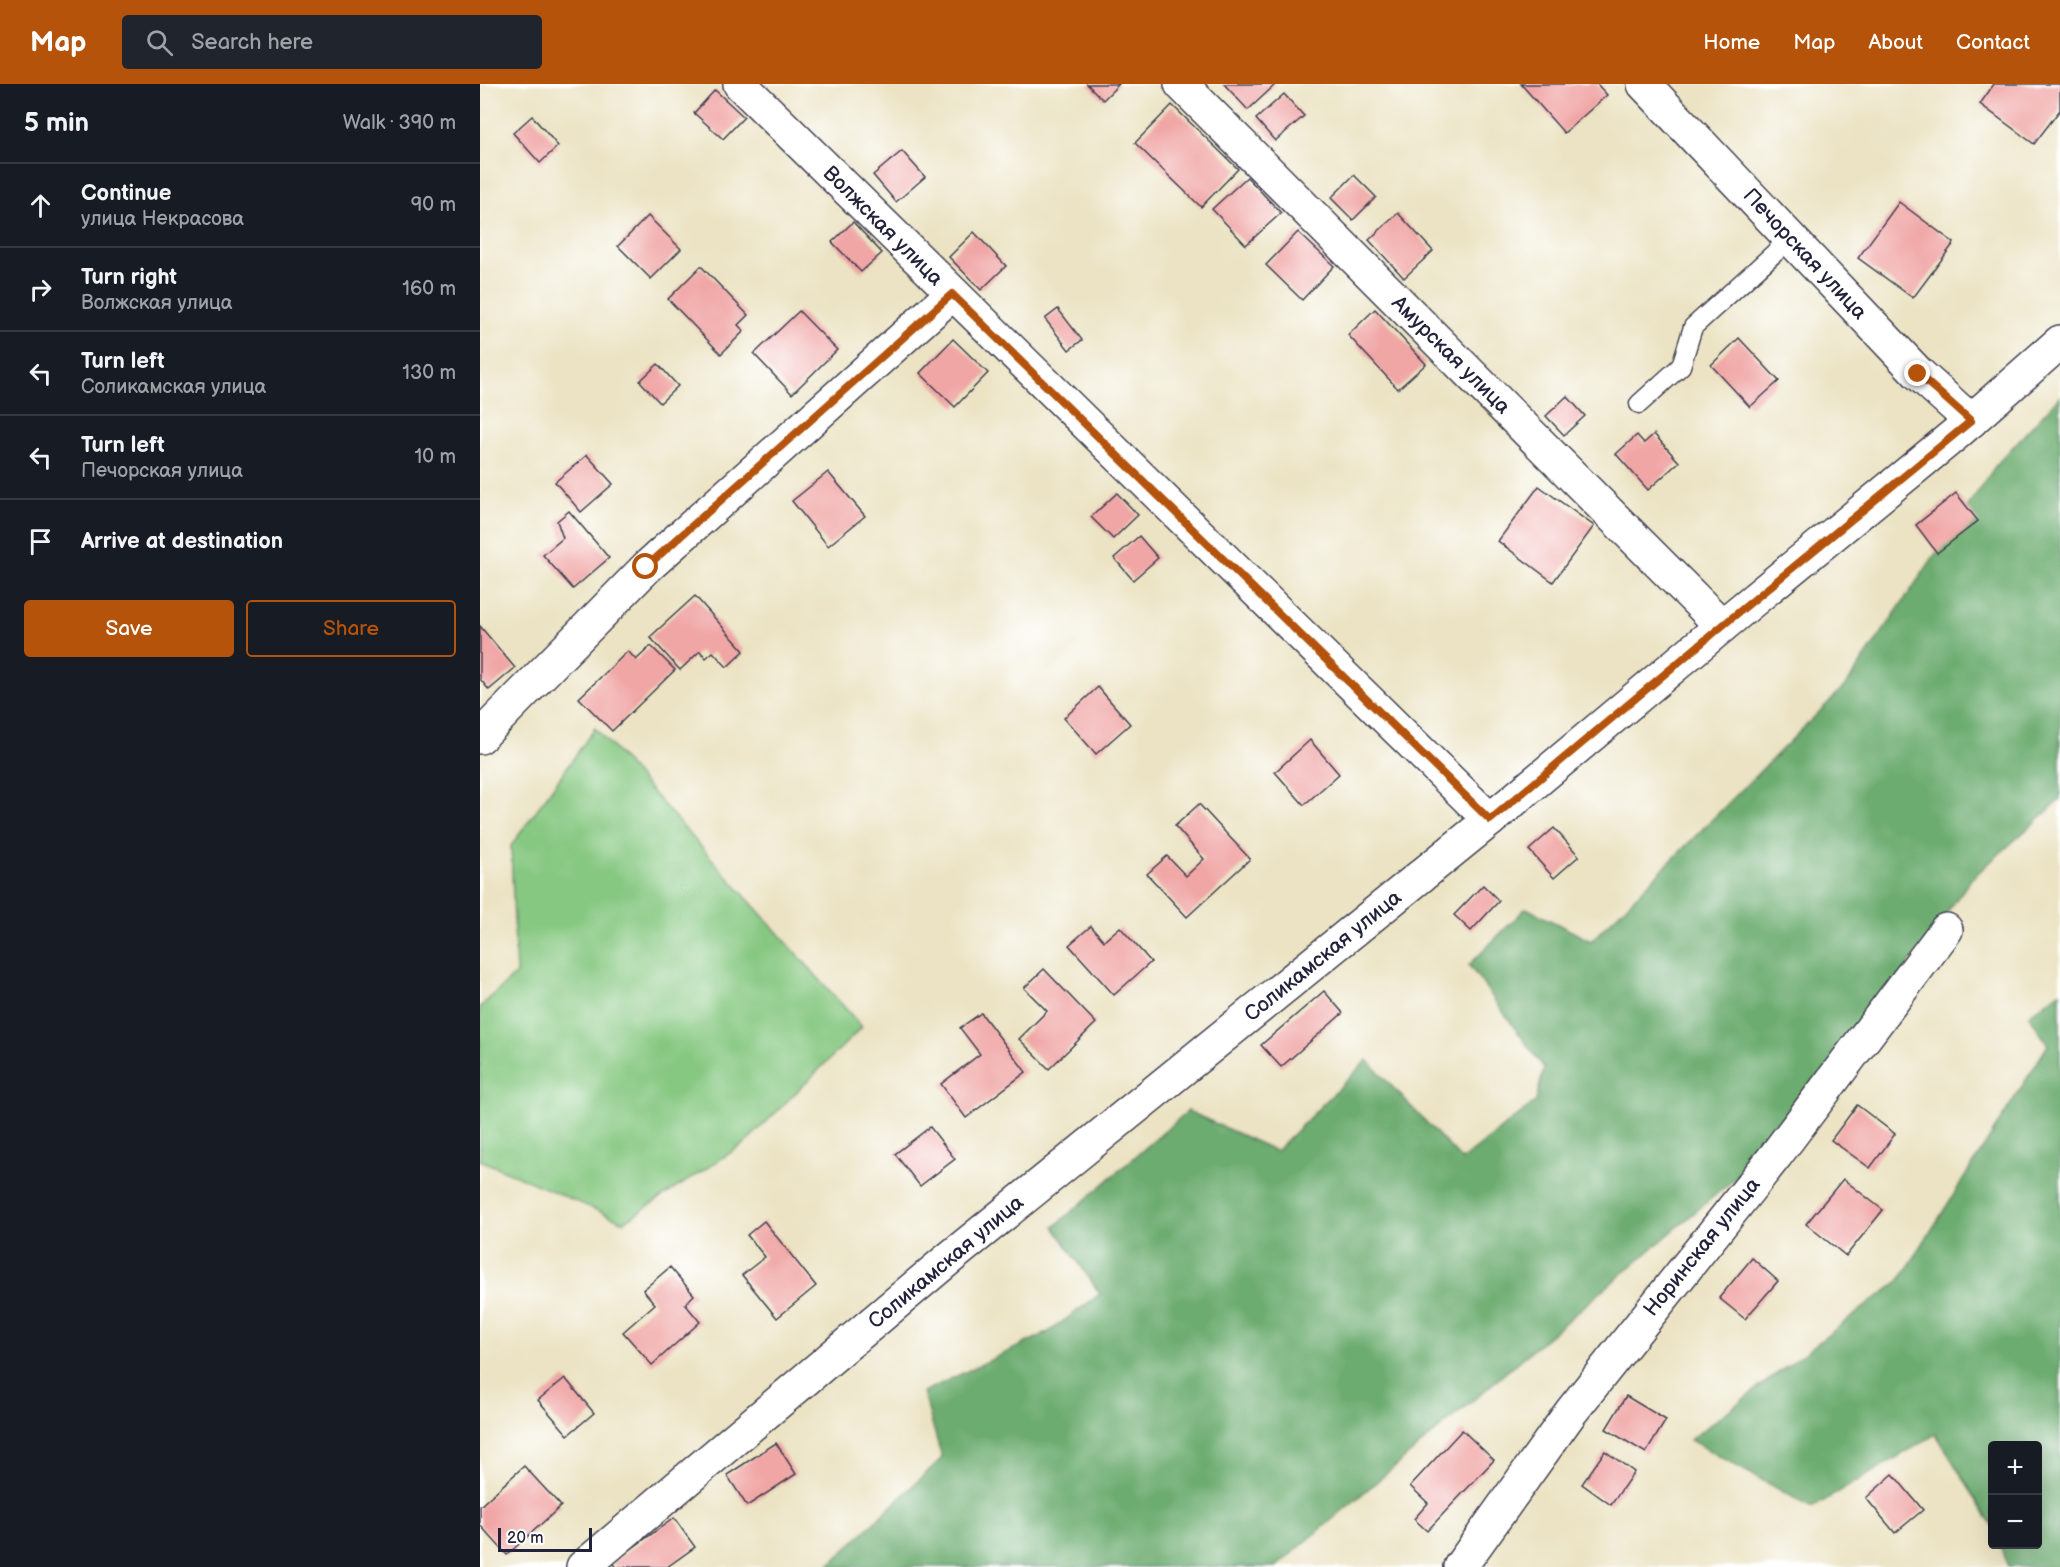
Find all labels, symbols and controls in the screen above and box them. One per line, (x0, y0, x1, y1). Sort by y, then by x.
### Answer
search box (122, 15, 542, 69)
text: Map (30, 26, 86, 59)
icon: search (143, 26, 176, 59)
text: Search here (191, 29, 313, 56)
text: Home (1703, 30, 1760, 55)
text: Map (1793, 30, 1835, 55)
text: About (1868, 30, 1923, 55)
text: Contact (1956, 30, 2030, 55)
text: 5 min (24, 108, 89, 139)
text: Walk · 390 m (343, 111, 456, 135)
street label: Волжская улица (818, 161, 949, 292)
text: Continue (81, 180, 171, 207)
street label: Печорская улица (1738, 183, 1873, 325)
icon: ahead (24, 189, 57, 222)
text: 90 m (411, 193, 456, 217)
text: улица Некрасова (81, 207, 244, 231)
text: Turn right (81, 264, 177, 291)
icon: right (24, 273, 57, 306)
text: 160 m (402, 277, 456, 301)
street label: Амурская улица (1386, 290, 1516, 420)
text: Волжская улица (81, 291, 233, 315)
text: Turn left (81, 348, 165, 375)
icon: left (24, 357, 57, 390)
route end (1904, 360, 1930, 386)
text: 130 m (402, 361, 456, 385)
text: Соликамская улица (81, 375, 266, 399)
text: Turn left (81, 432, 165, 459)
icon: left (24, 441, 57, 474)
text: 10 m (415, 445, 456, 469)
text: Печорская улица (81, 459, 243, 483)
icon: arrive (24, 525, 57, 558)
text: Arrive at destination (81, 528, 283, 555)
route start (632, 553, 658, 579)
button: Save (24, 600, 234, 657)
button: Share (246, 600, 456, 657)
street label: Соликамская улица (1239, 885, 1407, 1027)
street label: Норинская улица (1638, 1172, 1766, 1321)
street label: Соликамская улица (863, 1189, 1029, 1334)
map controls (1988, 1441, 2042, 1549)
button: + (1988, 1441, 2042, 1495)
button: − (1988, 1495, 2042, 1549)
scale bar (498, 1525, 592, 1552)
text: 20 m (507, 1529, 543, 1548)

